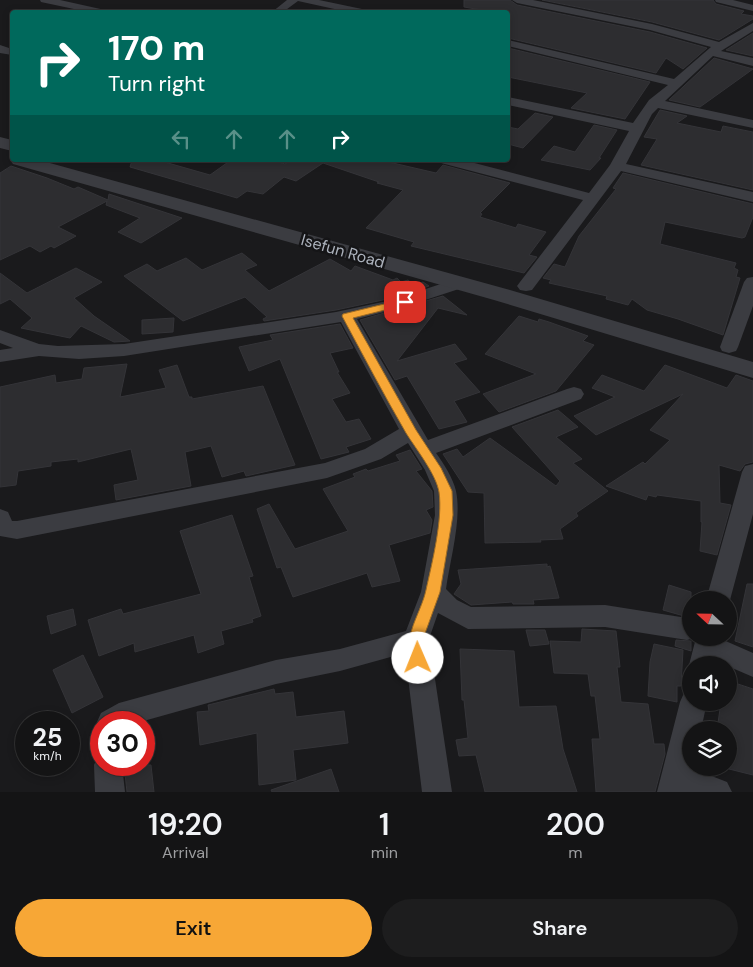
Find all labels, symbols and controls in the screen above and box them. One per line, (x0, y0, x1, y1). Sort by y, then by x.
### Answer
text: 170 m (108, 25, 205, 71)
icon: right (25, 30, 90, 95)
text: Turn right (108, 69, 205, 98)
icon: left (167, 125, 195, 153)
icon: ahead (220, 125, 248, 153)
icon: ahead (273, 125, 301, 153)
icon: right (326, 125, 354, 153)
street label: Isefun Road (299, 229, 387, 273)
pin (384, 281, 426, 323)
icon: arrive (391, 288, 419, 316)
north arrow (682, 591, 738, 646)
map controls (682, 591, 737, 776)
position arrow (391, 631, 443, 683)
button: sound (682, 656, 737, 711)
speed limit sign: 30 (90, 711, 155, 776)
text: 25 (33, 721, 62, 754)
button: layers (682, 721, 737, 776)
text: km/h (33, 748, 62, 764)
text: 19:20 (148, 805, 223, 844)
text: 1 (379, 805, 390, 844)
text: 200 (546, 805, 605, 844)
text: Arrival (162, 842, 209, 863)
text: min (371, 842, 398, 863)
text: m (568, 842, 583, 863)
button: Exit (15, 899, 372, 957)
button: Share (382, 899, 738, 957)

